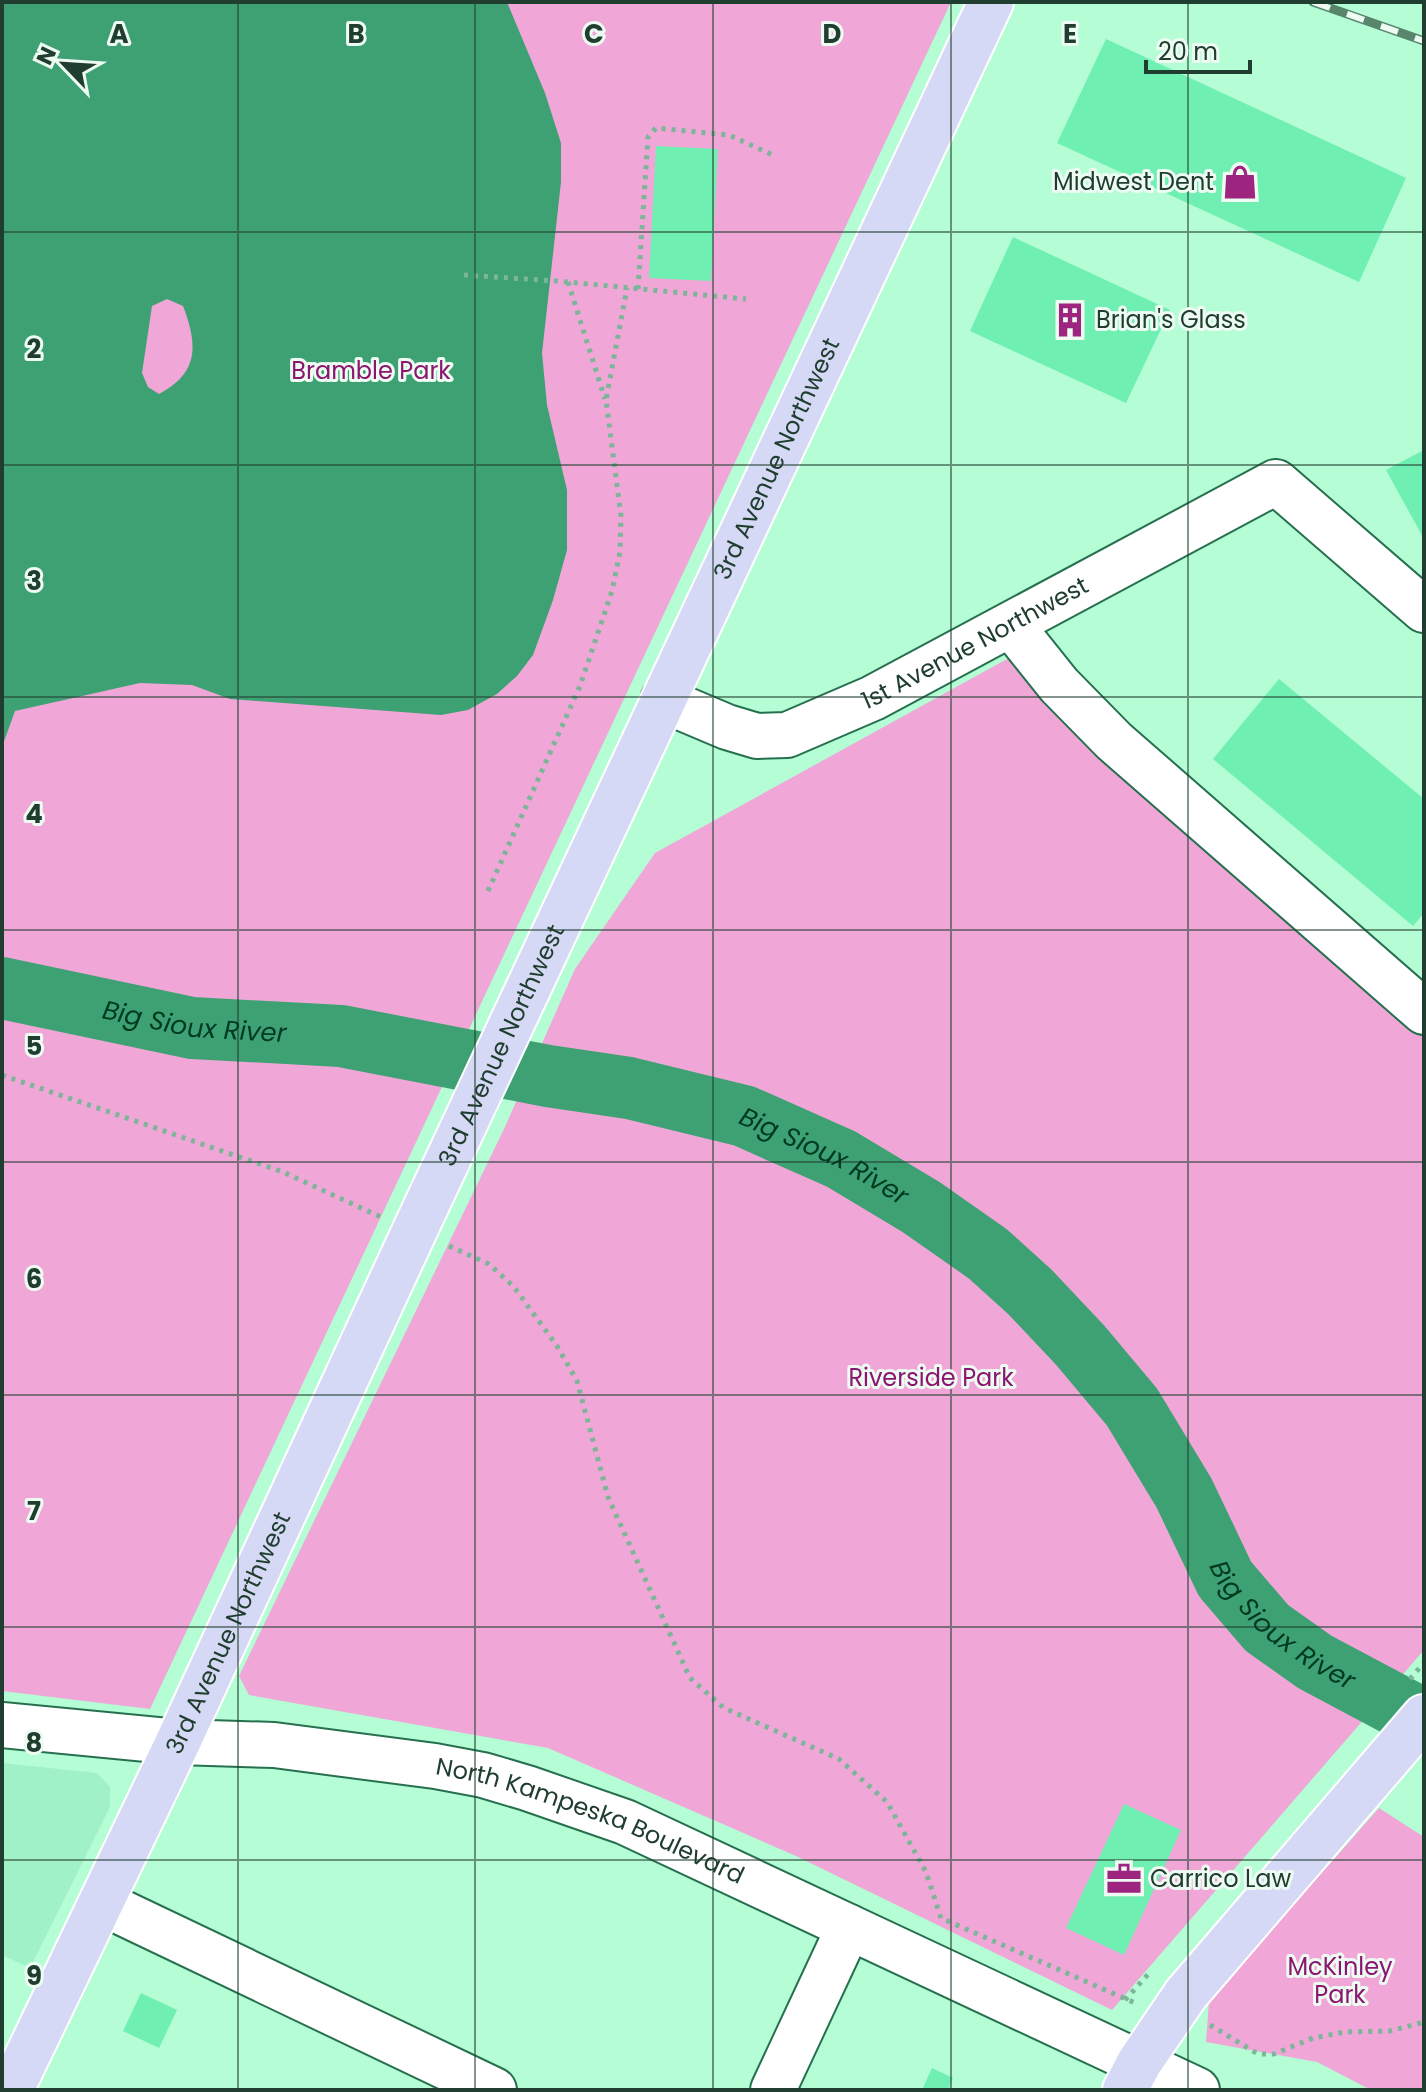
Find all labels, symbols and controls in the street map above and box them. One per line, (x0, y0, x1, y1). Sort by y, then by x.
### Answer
text: A (109, 16, 129, 52)
text: B (347, 16, 365, 52)
text: C (584, 16, 604, 52)
text: D (823, 16, 842, 52)
text: E (1063, 16, 1077, 52)
north arrow (24, 24, 104, 104)
scale bar (1146, 24, 1250, 74)
text: 20 m (1158, 35, 1218, 68)
text: N (29, 42, 64, 70)
shop icon: Midwest Dent (1221, 163, 1259, 201)
place label: Midwest Dent (1053, 165, 1214, 198)
building icon: Brian's Glass (1051, 301, 1089, 339)
place label: Brian's Glass (1096, 303, 1246, 336)
text: 2 (27, 331, 42, 367)
street label: 3rd Avenue Northwest (705, 332, 847, 585)
park label: Bramble Park (291, 354, 451, 387)
text: 3 (26, 563, 42, 599)
street label: 1st Avenue Northwest (856, 569, 1094, 717)
text: 4 (25, 796, 43, 832)
street label: 3rd Avenue Northwest (430, 919, 572, 1172)
water label: Big Sioux River (99, 992, 289, 1051)
text: 5 (26, 1028, 42, 1064)
water label: Big Sioux River (734, 1098, 917, 1214)
text: 6 (26, 1261, 42, 1297)
park label: Riverside Park (848, 1361, 1014, 1394)
text: 7 (27, 1493, 41, 1529)
street label: 3rd Avenue Northwest (158, 1506, 298, 1760)
water label: Big Sioux River (1201, 1554, 1363, 1699)
text: 8 (26, 1725, 42, 1761)
street label: North Kampeska Boulevard (433, 1750, 750, 1892)
office icon: Carrico Law (1105, 1860, 1143, 1898)
place label: Carrico Law (1150, 1862, 1291, 1895)
park label: McKinley Park (1287, 1950, 1393, 2011)
text: 9 (26, 1958, 42, 1994)

